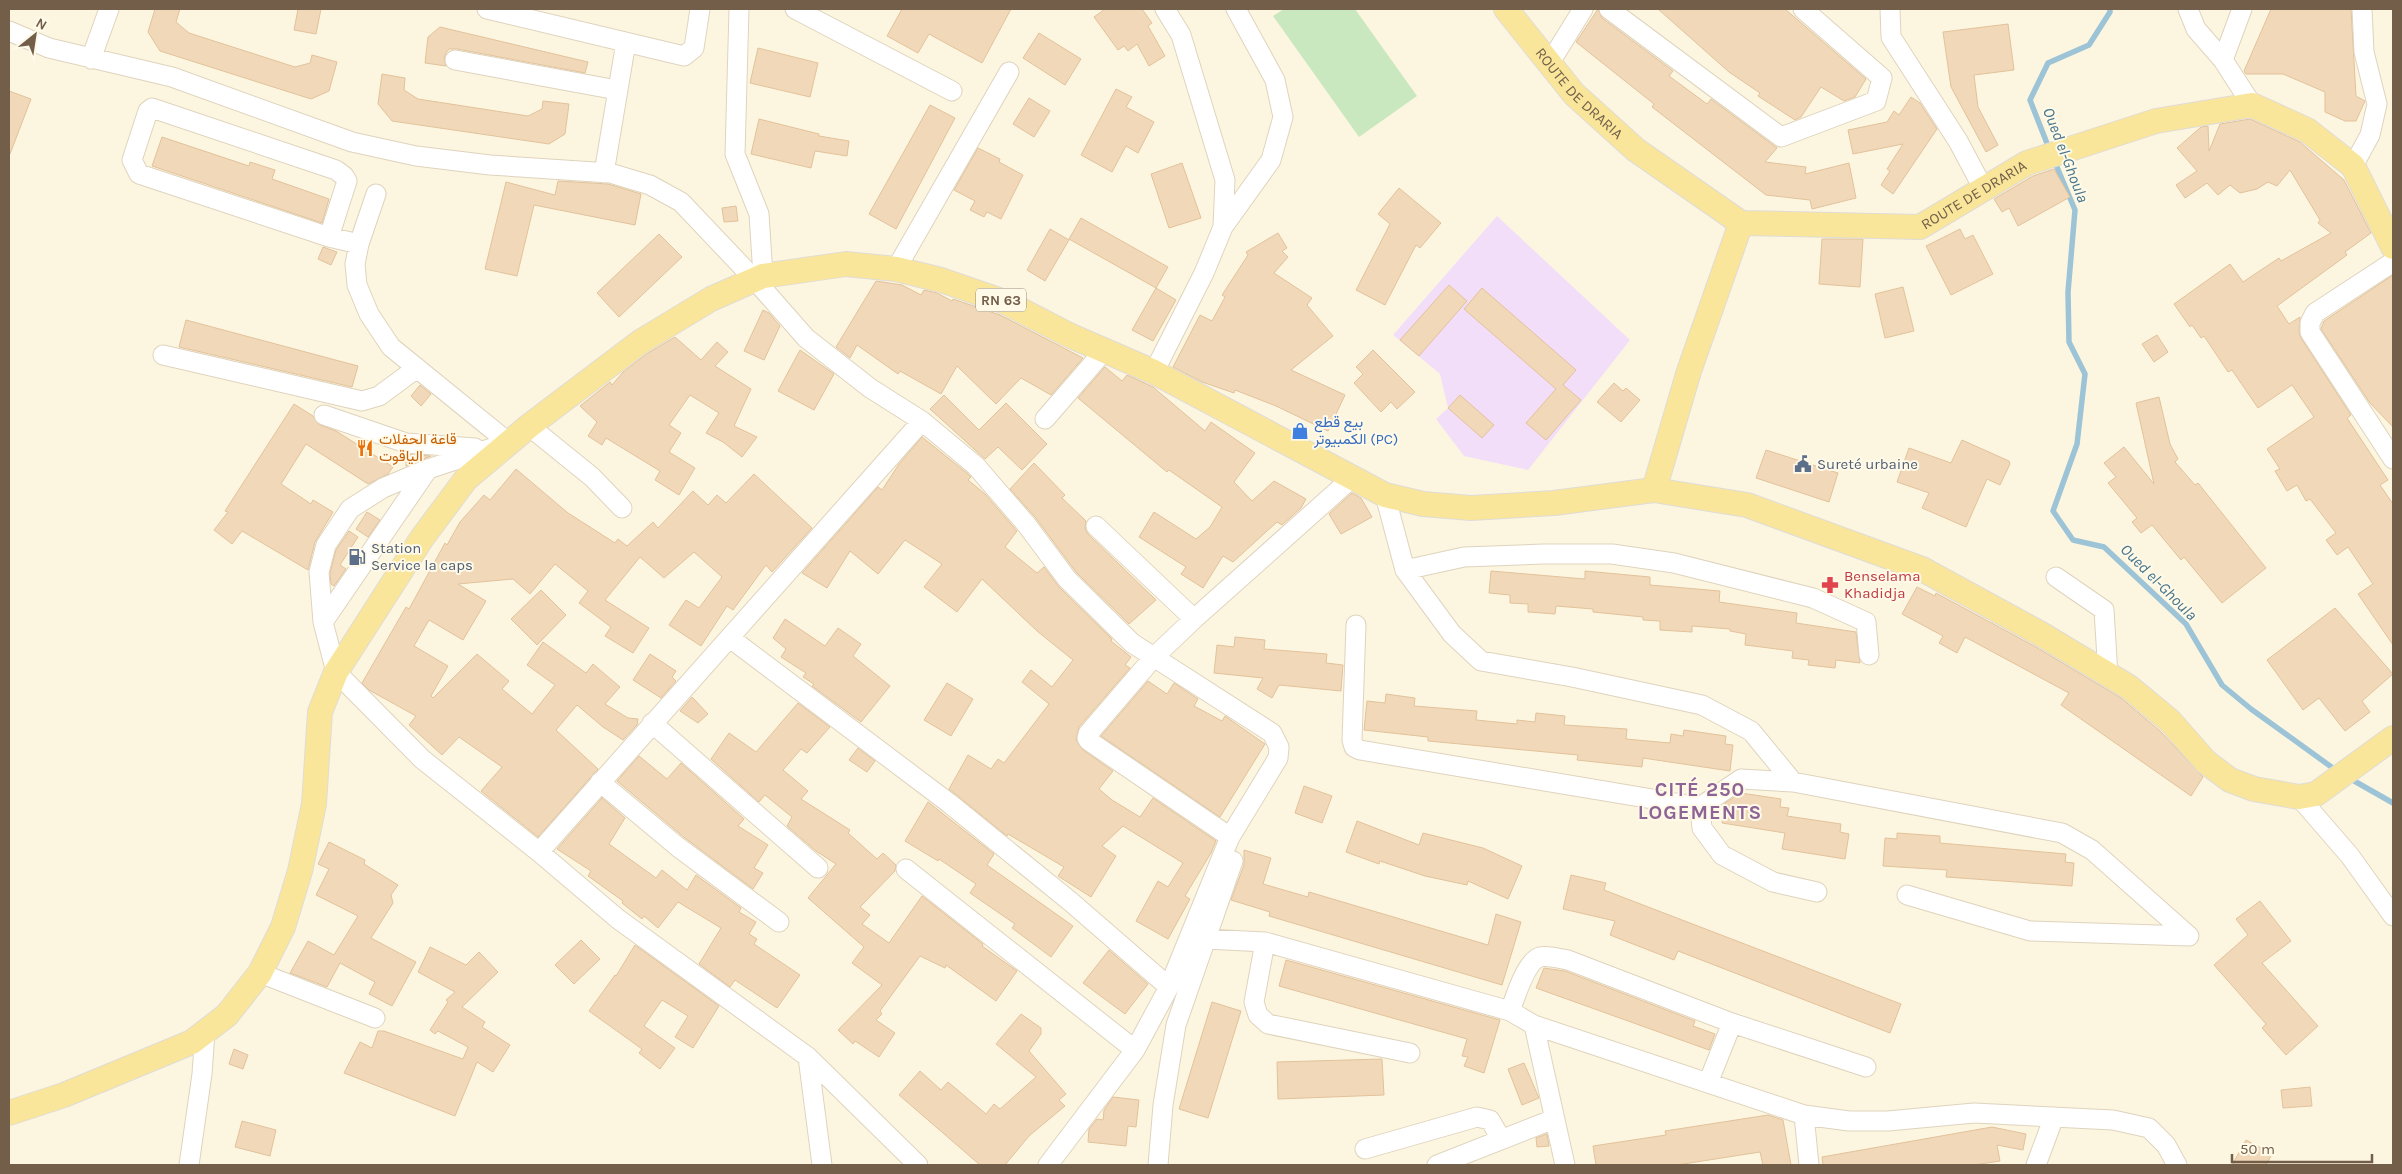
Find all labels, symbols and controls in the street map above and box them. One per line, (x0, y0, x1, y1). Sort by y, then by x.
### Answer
north arrow (10, 10, 60, 60)
text: N (33, 14, 50, 34)
street label: ROUTE DE DRARIA (1532, 44, 1627, 143)
water label: Oued el-Ghoula (2039, 105, 2093, 205)
street label: ROUTE DE DRARIA (1918, 156, 2030, 233)
road number: RN 63 (976, 288, 1026, 312)
place label: بيع قطع الكمبيوتر (PC) (1313, 413, 1398, 448)
shop icon: بيع قطع الكمبيوتر (PC) (1290, 421, 1310, 441)
place label: قاعة الحفلات الياقوت (379, 430, 457, 465)
restaurant icon: قاعة الحفلات الياقوت (355, 438, 375, 458)
public building icon: Sureté urbaine (1793, 454, 1813, 474)
place label: Sureté urbaine (1817, 455, 1918, 473)
place label: Station Service la caps (371, 539, 473, 574)
water label: Oued el-Ghoula (2117, 540, 2201, 624)
fuel station icon: Station Service la caps (347, 547, 367, 567)
place label: Benselama Khadidja (1844, 567, 1920, 602)
pharmacy icon: Benselama Khadidja (1820, 575, 1840, 595)
district label: CITÉ 250 LOGEMENTS (1638, 776, 1762, 824)
scale bar (2232, 1132, 2372, 1164)
text: 50 m (2240, 1140, 2275, 1158)

